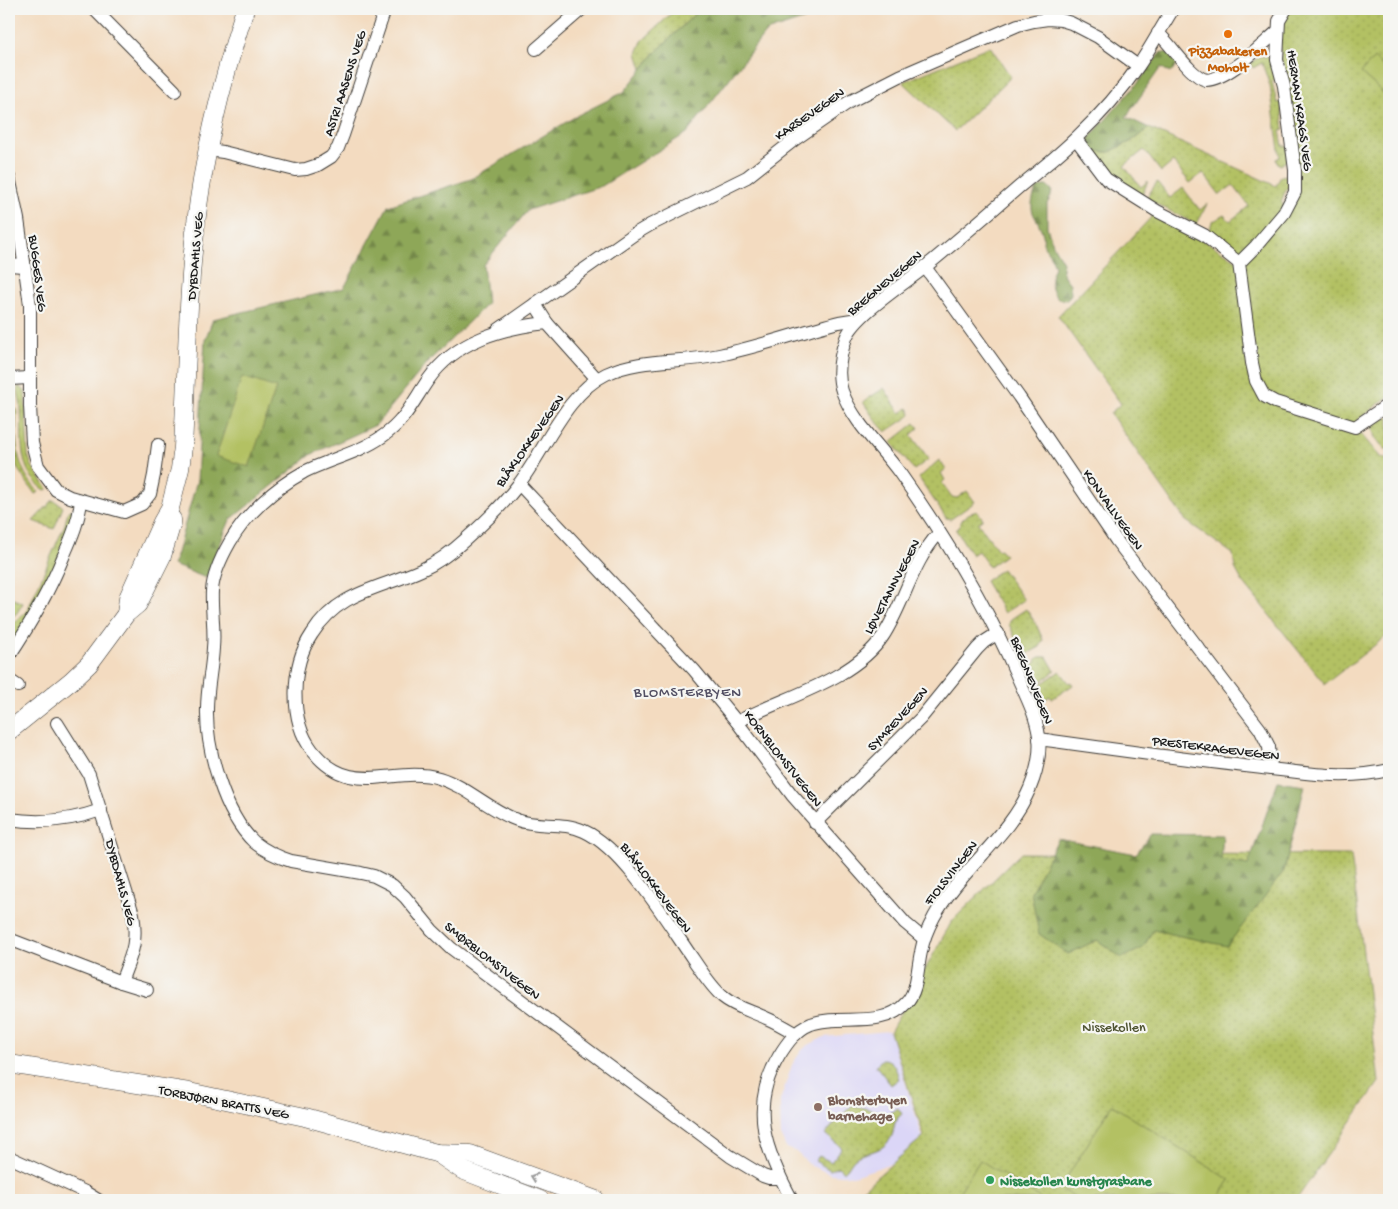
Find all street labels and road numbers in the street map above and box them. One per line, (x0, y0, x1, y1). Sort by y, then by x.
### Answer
street label: ASTRI AASENS VEG (321, 28, 372, 139)
street label: HERMAN KRAGS VEG (1282, 49, 1316, 173)
street label: KARSEVEGEN (772, 85, 849, 145)
street label: DYBDAHLS VEG (184, 210, 209, 302)
street label: BUGGES VEG (23, 233, 50, 314)
street label: BREGNEVEGEN (844, 247, 927, 321)
street label: BLÅKLOKKEVEGEN (492, 392, 569, 492)
street label: KONVALLVEGEN (1078, 467, 1146, 554)
street label: LØVETANNVEGEN (861, 537, 925, 638)
street label: BREGNEVEGEN (1005, 634, 1056, 727)
street label: SYMREVEGEN (865, 684, 933, 755)
street label: KORNBLOMSTVEGEN (739, 708, 825, 811)
street label: PRESTEKRAGEVEGEN (1150, 733, 1280, 766)
street label: DYBDAHLS VEG (100, 837, 140, 929)
street label: FIOLSVINGEN (921, 838, 983, 910)
street label: BLÅKLOKKEVEGEN (615, 839, 695, 937)
street label: SMØRBLOMSTVEGEN (440, 919, 543, 1005)
street label: TORBJØRN BRATTS VEG (156, 1082, 291, 1125)

